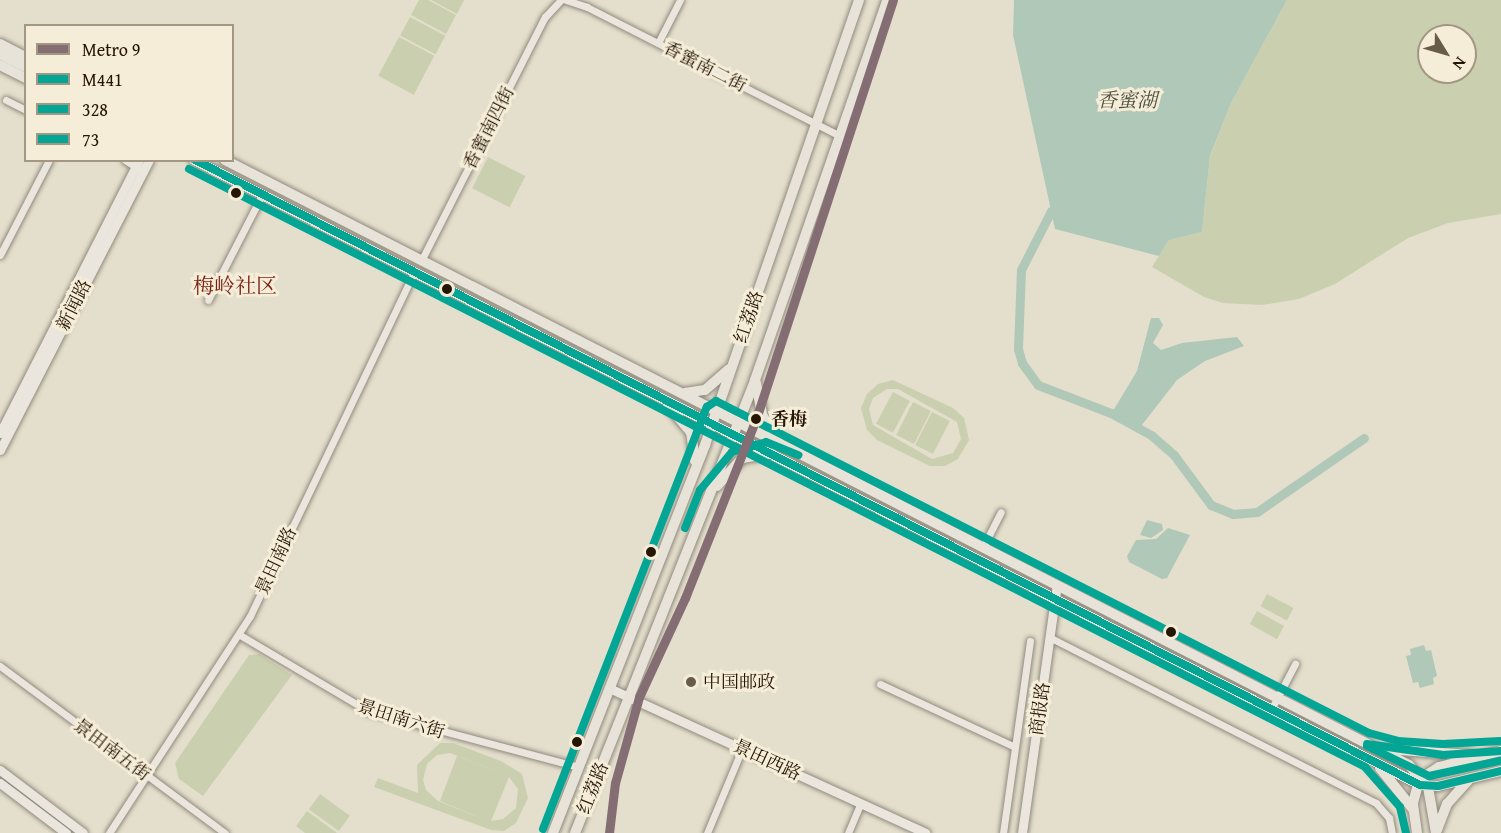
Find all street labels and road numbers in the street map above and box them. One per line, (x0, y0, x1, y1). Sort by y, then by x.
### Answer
street label: 香蜜南二街 (660, 37, 750, 97)
street label: 香蜜南四街 (459, 83, 519, 173)
street label: 新闻路 (52, 276, 96, 334)
street label: 红荔路 (730, 288, 768, 346)
street label: 景田南路 (251, 524, 301, 598)
street label: 商报路 (1026, 681, 1054, 737)
street label: 景田南六街 (355, 695, 447, 743)
street label: 景田南五街 (70, 714, 154, 786)
street label: 景田西路 (730, 735, 804, 785)
street label: 红荔路 (573, 759, 613, 817)

